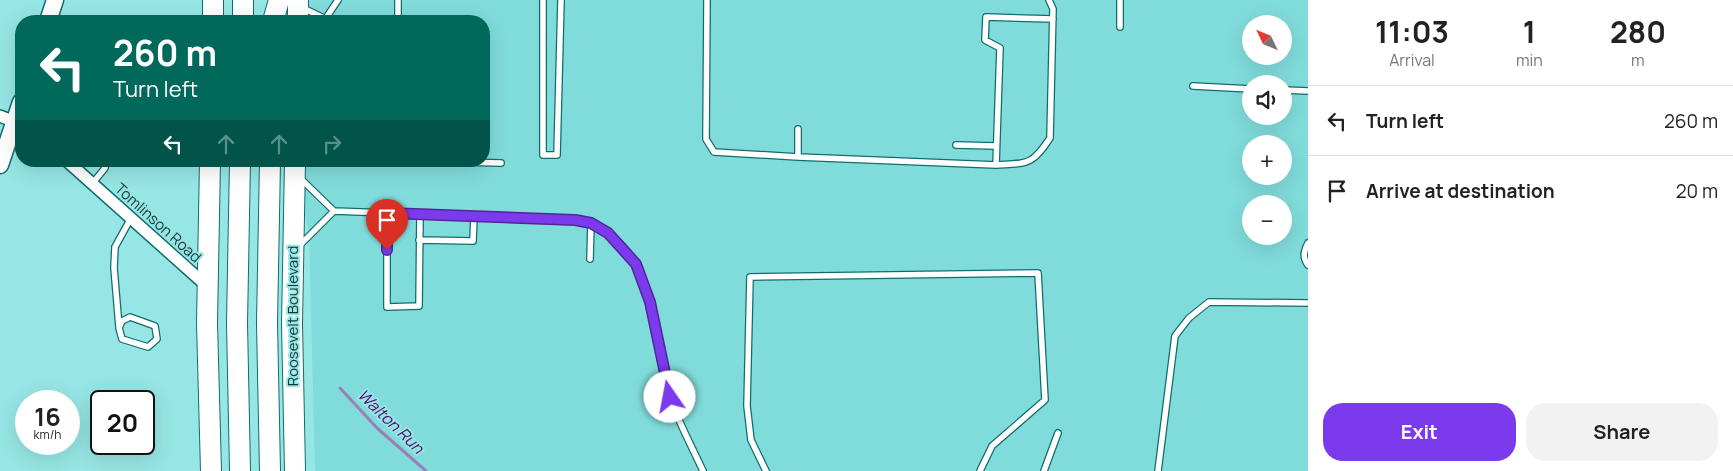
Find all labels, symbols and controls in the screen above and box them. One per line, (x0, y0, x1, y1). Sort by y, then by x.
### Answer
text: 11:03 (1375, 11, 1449, 52)
text: 1 (1523, 11, 1536, 52)
text: 280 (1610, 11, 1666, 52)
north arrow (1242, 15, 1292, 65)
map controls (1242, 15, 1292, 245)
text: 260 m (113, 29, 217, 77)
icon: left (30, 35, 95, 100)
text: Arrival (1389, 49, 1435, 71)
text: min (1516, 49, 1543, 71)
text: m (1631, 49, 1645, 71)
text: Turn left (113, 74, 198, 104)
button: sound (1242, 75, 1292, 125)
icon: left (1323, 107, 1351, 135)
text: Turn left (1366, 108, 1444, 134)
text: 260 m (1664, 108, 1718, 134)
icon: left (159, 130, 187, 158)
icon: ahead (212, 130, 240, 158)
icon: ahead (265, 130, 293, 158)
icon: right (318, 130, 346, 158)
button: + (1242, 135, 1292, 185)
icon: arrive (1323, 177, 1351, 205)
street label: Tomlinson Road (111, 178, 206, 267)
text: Arrive at destination (1366, 178, 1555, 204)
text: 20 m (1676, 178, 1718, 204)
button: − (1242, 195, 1292, 245)
pin (366, 199, 408, 250)
icon: arrive (373, 206, 401, 234)
street label: Roosevelt Boulevard (282, 246, 303, 386)
position arrow (643, 370, 695, 422)
water label: Walton Run (353, 384, 429, 459)
speed limit sign: 20 (90, 390, 155, 455)
text: 16 (34, 399, 61, 434)
button: Exit (1323, 403, 1516, 461)
button: Share (1526, 403, 1718, 461)
text: km/h (34, 426, 61, 443)

